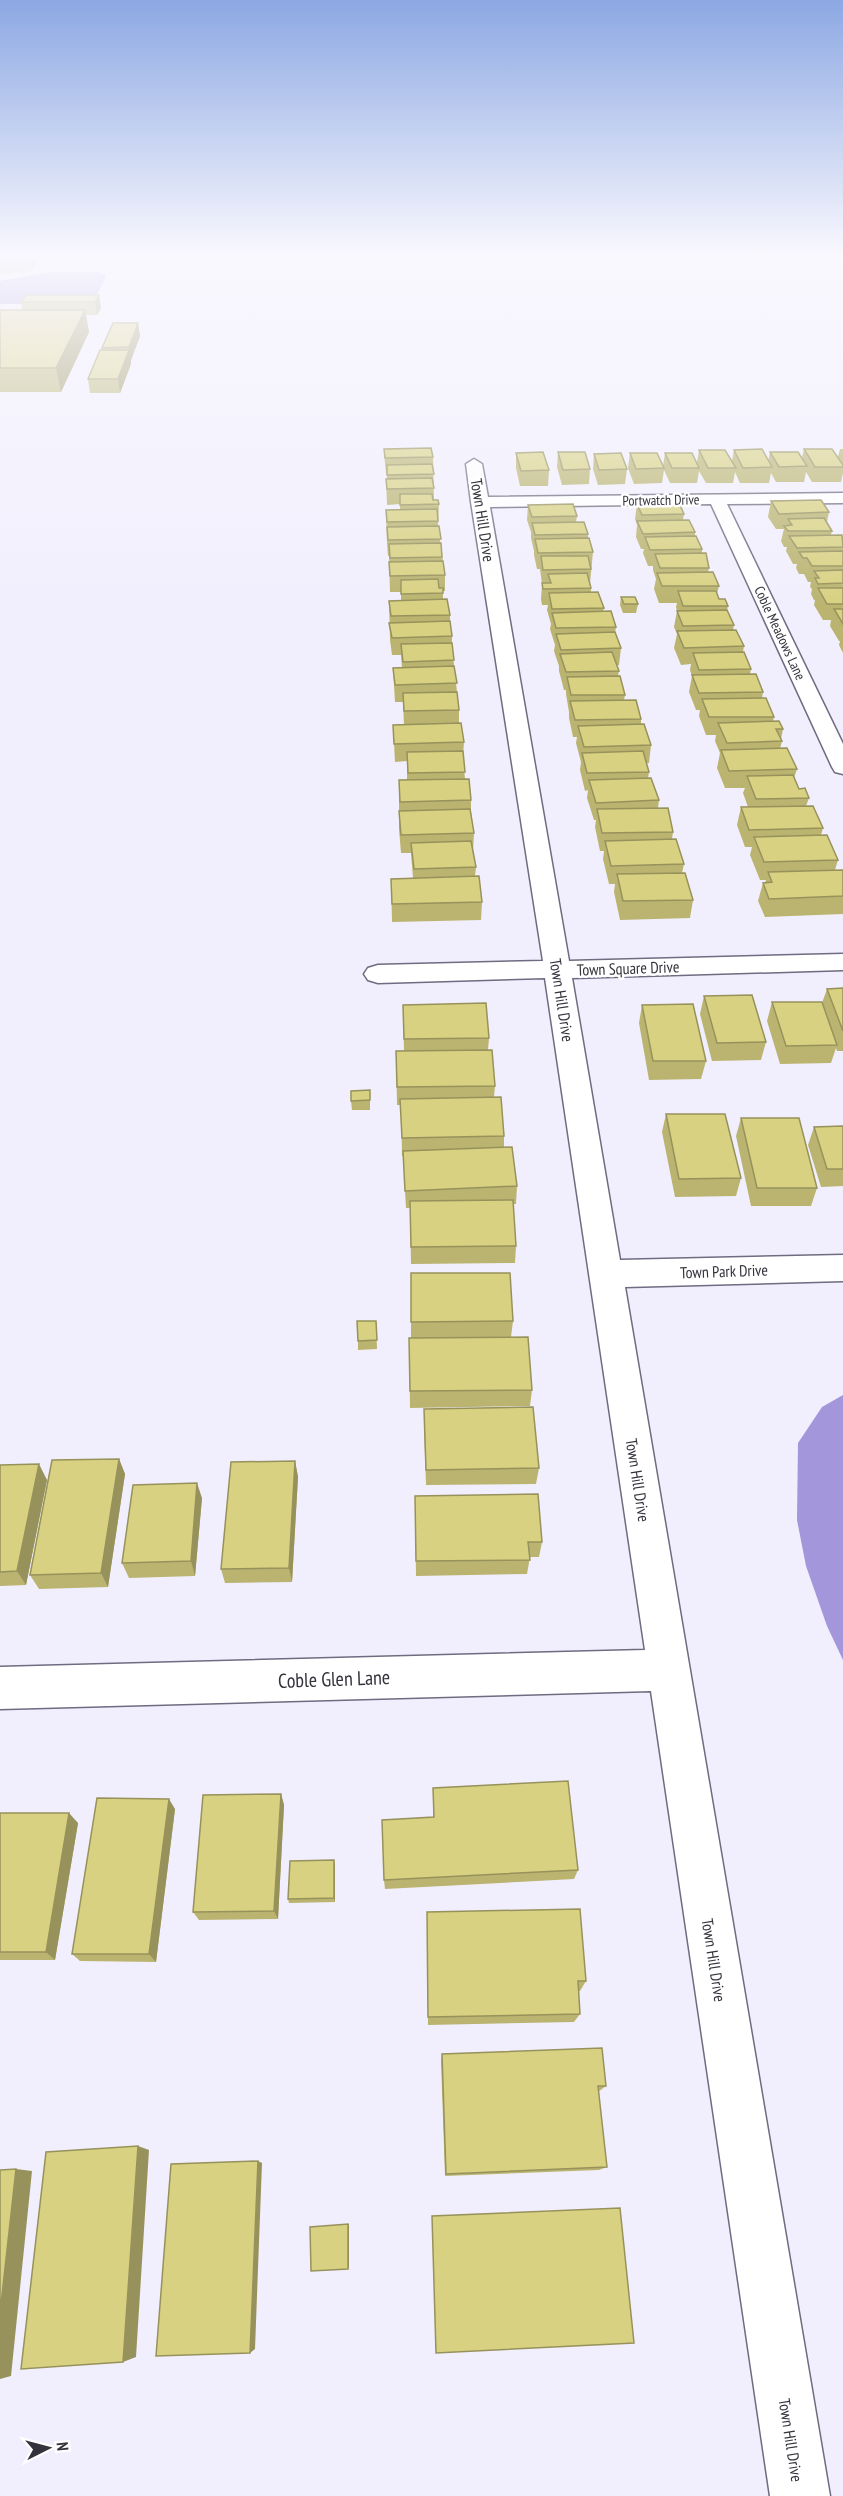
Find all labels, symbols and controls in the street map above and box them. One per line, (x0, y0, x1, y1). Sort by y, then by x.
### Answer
street label: Town Hill Drive (467, 477, 499, 563)
street label: Portwatch Drive (622, 490, 700, 510)
street label: Coble Meadows Lane (750, 583, 810, 683)
street label: Town Square Drive (576, 956, 680, 980)
street label: Town Hill Drive (546, 957, 578, 1043)
street label: Town Park Drive (680, 1259, 768, 1283)
street label: Town Hill Drive (622, 1437, 654, 1523)
street label: Coble Glen Lane (278, 1664, 390, 1694)
street label: Town Hill Drive (698, 1917, 730, 2003)
street label: Town Hill Drive (775, 2397, 807, 2483)
north arrow (18, 2418, 78, 2478)
text: N (53, 2441, 73, 2452)

